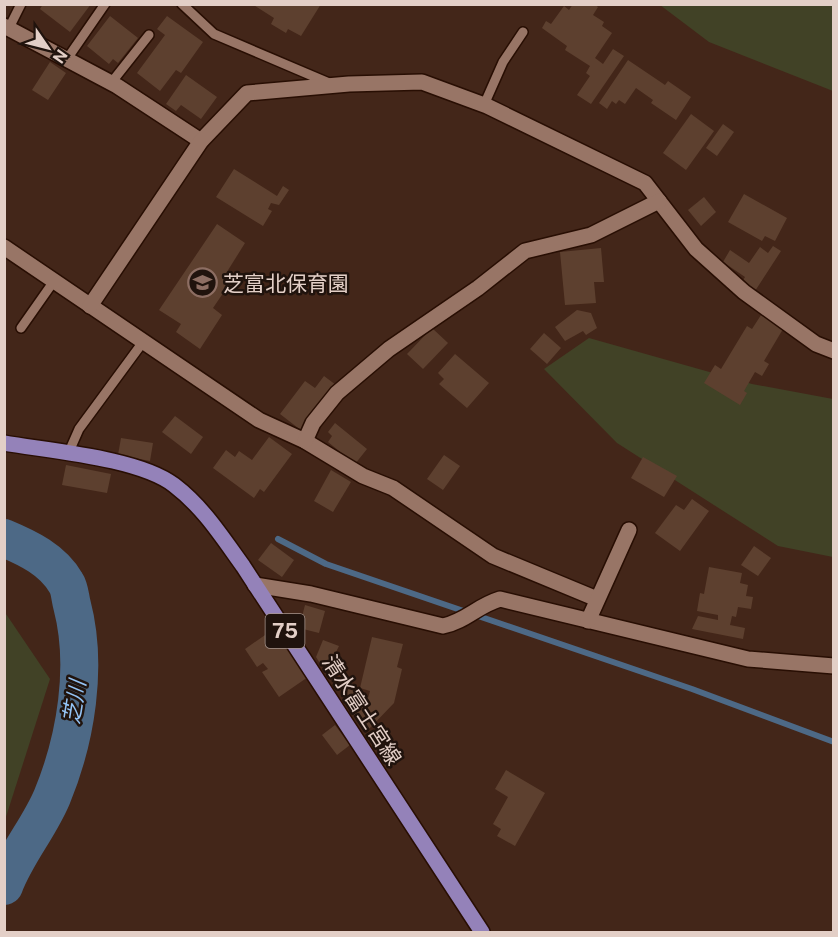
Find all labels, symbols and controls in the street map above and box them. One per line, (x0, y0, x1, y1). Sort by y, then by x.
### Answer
north arrow (18, 18, 78, 78)
text: N (49, 46, 71, 67)
school or university icon: 芝富北保育園 (186, 267, 218, 299)
place label: 芝富北保育園 (223, 271, 349, 296)
road number: 75 (266, 614, 304, 648)
street label: 清水富士宮線 (317, 650, 407, 770)
water label: 芝川 (58, 676, 91, 726)

